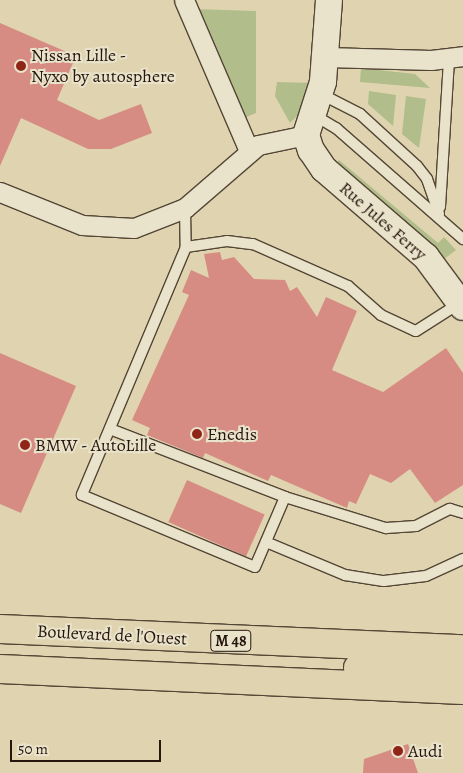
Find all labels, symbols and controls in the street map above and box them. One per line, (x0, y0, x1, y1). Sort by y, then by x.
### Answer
place label: Nissan Lille - Nyxo by autosphere (31, 45, 175, 88)
marker: Nissan Lille - Nyxo by autosphere (15, 60, 27, 72)
street label: Rue Jules Ferry (335, 177, 431, 265)
place label: Enedis (207, 423, 257, 445)
marker: Enedis (191, 428, 203, 440)
place label: BMW - AutoLille (35, 434, 157, 456)
marker: BMW - AutoLille (19, 439, 31, 451)
street label: Boulevard de l'Ouest (37, 620, 187, 650)
road number: M 48 (210, 627, 252, 654)
scale bar (12, 730, 164, 762)
text: 50 m (18, 739, 48, 759)
place label: Audi (408, 740, 443, 762)
marker: Audi (392, 745, 404, 757)

